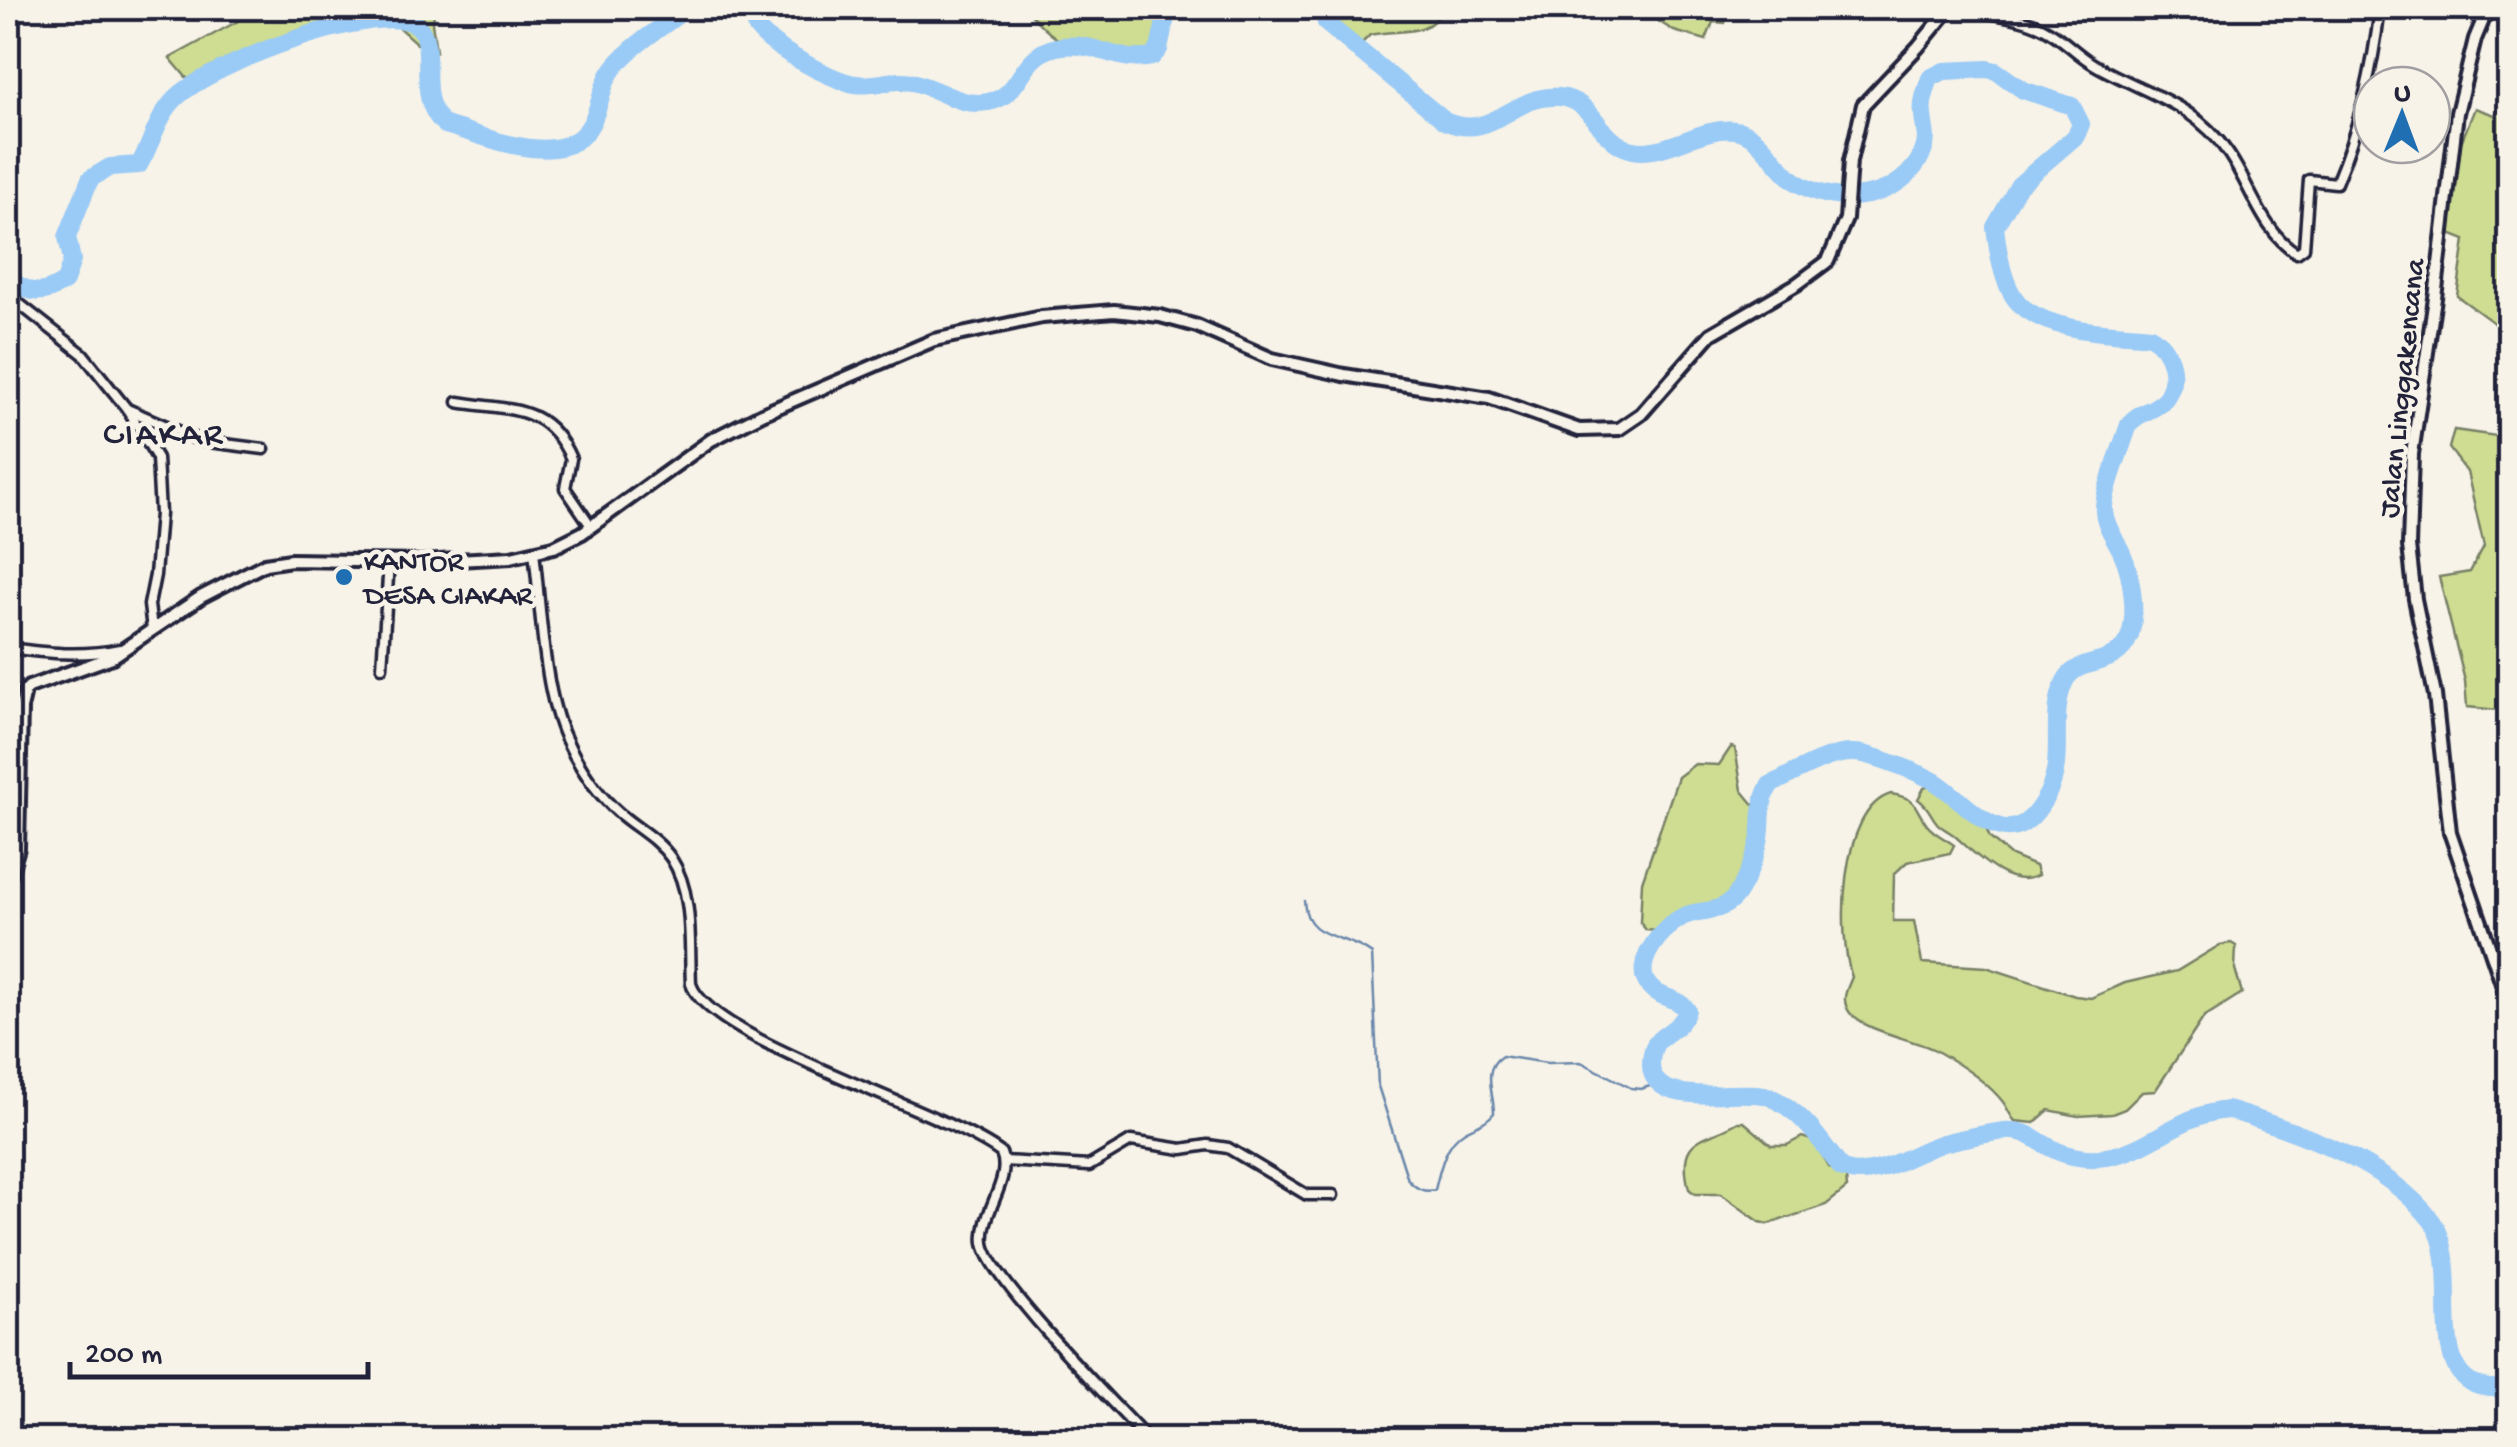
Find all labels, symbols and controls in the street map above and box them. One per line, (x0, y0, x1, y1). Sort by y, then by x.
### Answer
north arrow (2352, 65, 2452, 165)
text: U (2394, 78, 2411, 111)
street label: Jalan Linggakencana (2373, 256, 2436, 520)
district label: CIAKAR (103, 416, 225, 457)
place label: KANTOR DESA CIAKAR (362, 547, 533, 616)
marker: KANTOR DESA CIAKAR (333, 566, 355, 588)
scale bar (70, 1317, 368, 1379)
text: 200 m (85, 1339, 162, 1374)

